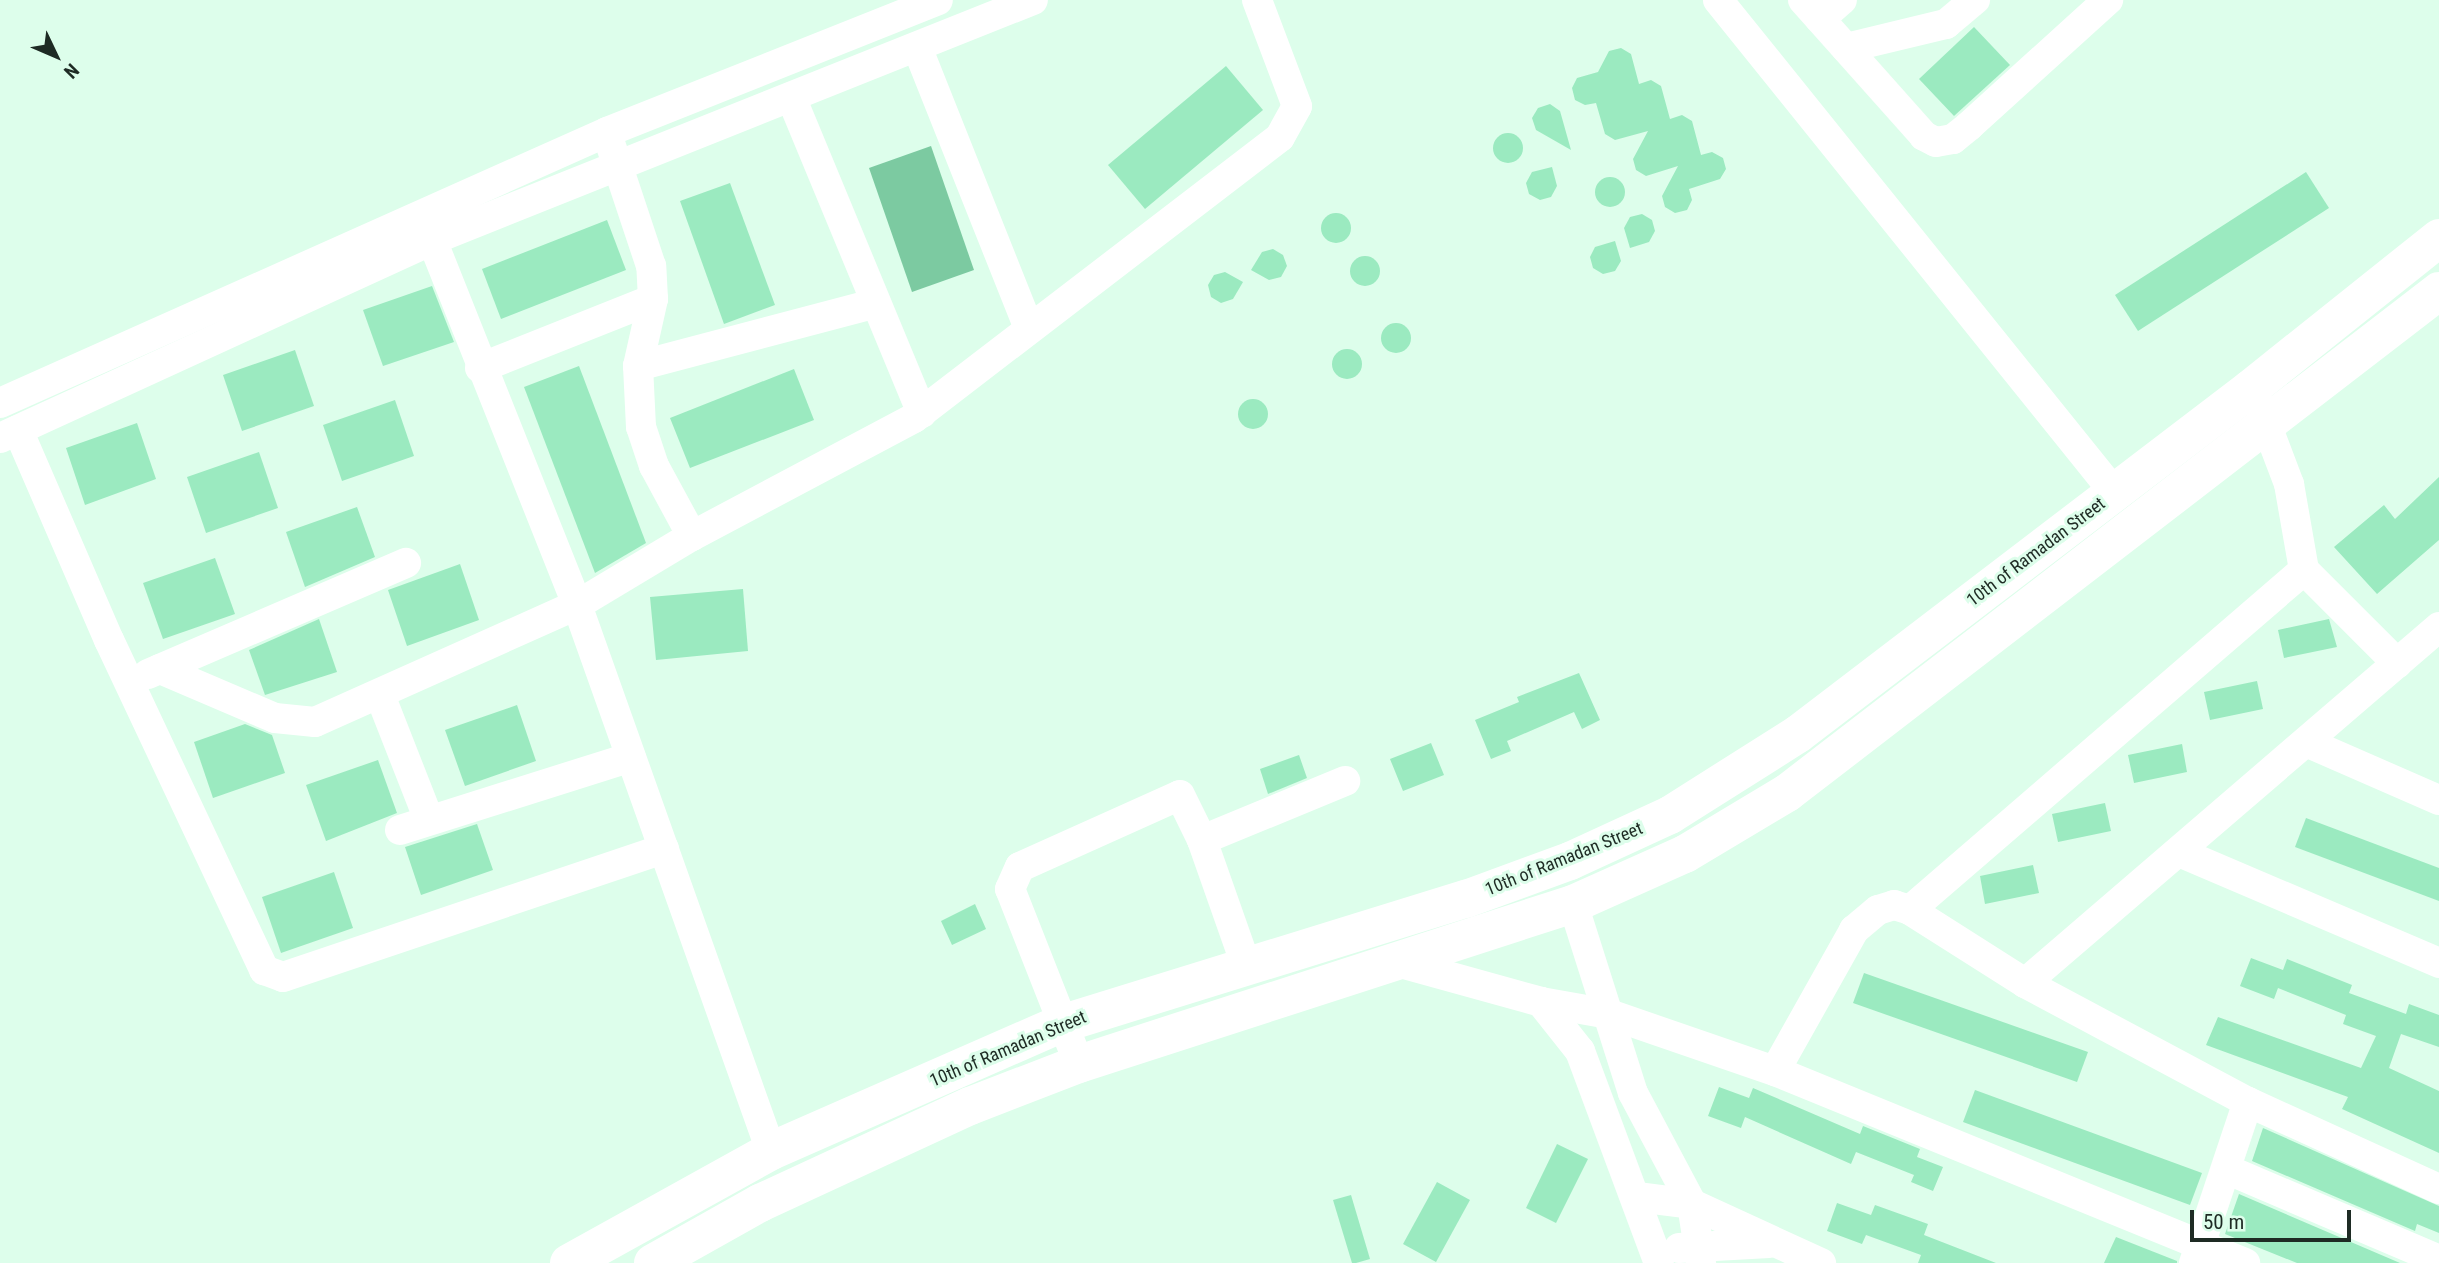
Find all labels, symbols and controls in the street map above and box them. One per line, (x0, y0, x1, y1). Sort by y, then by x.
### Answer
north arrow (21, 21, 91, 91)
text: N (59, 59, 84, 83)
street label: 10th of Ramadan Street (1963, 493, 2109, 611)
street label: 10th of Ramadan Street (1482, 818, 1646, 900)
street label: 10th of Ramadan Street (927, 1006, 1089, 1092)
scale bar (2194, 1196, 2355, 1240)
text: 50 m (2203, 1210, 2244, 1234)

